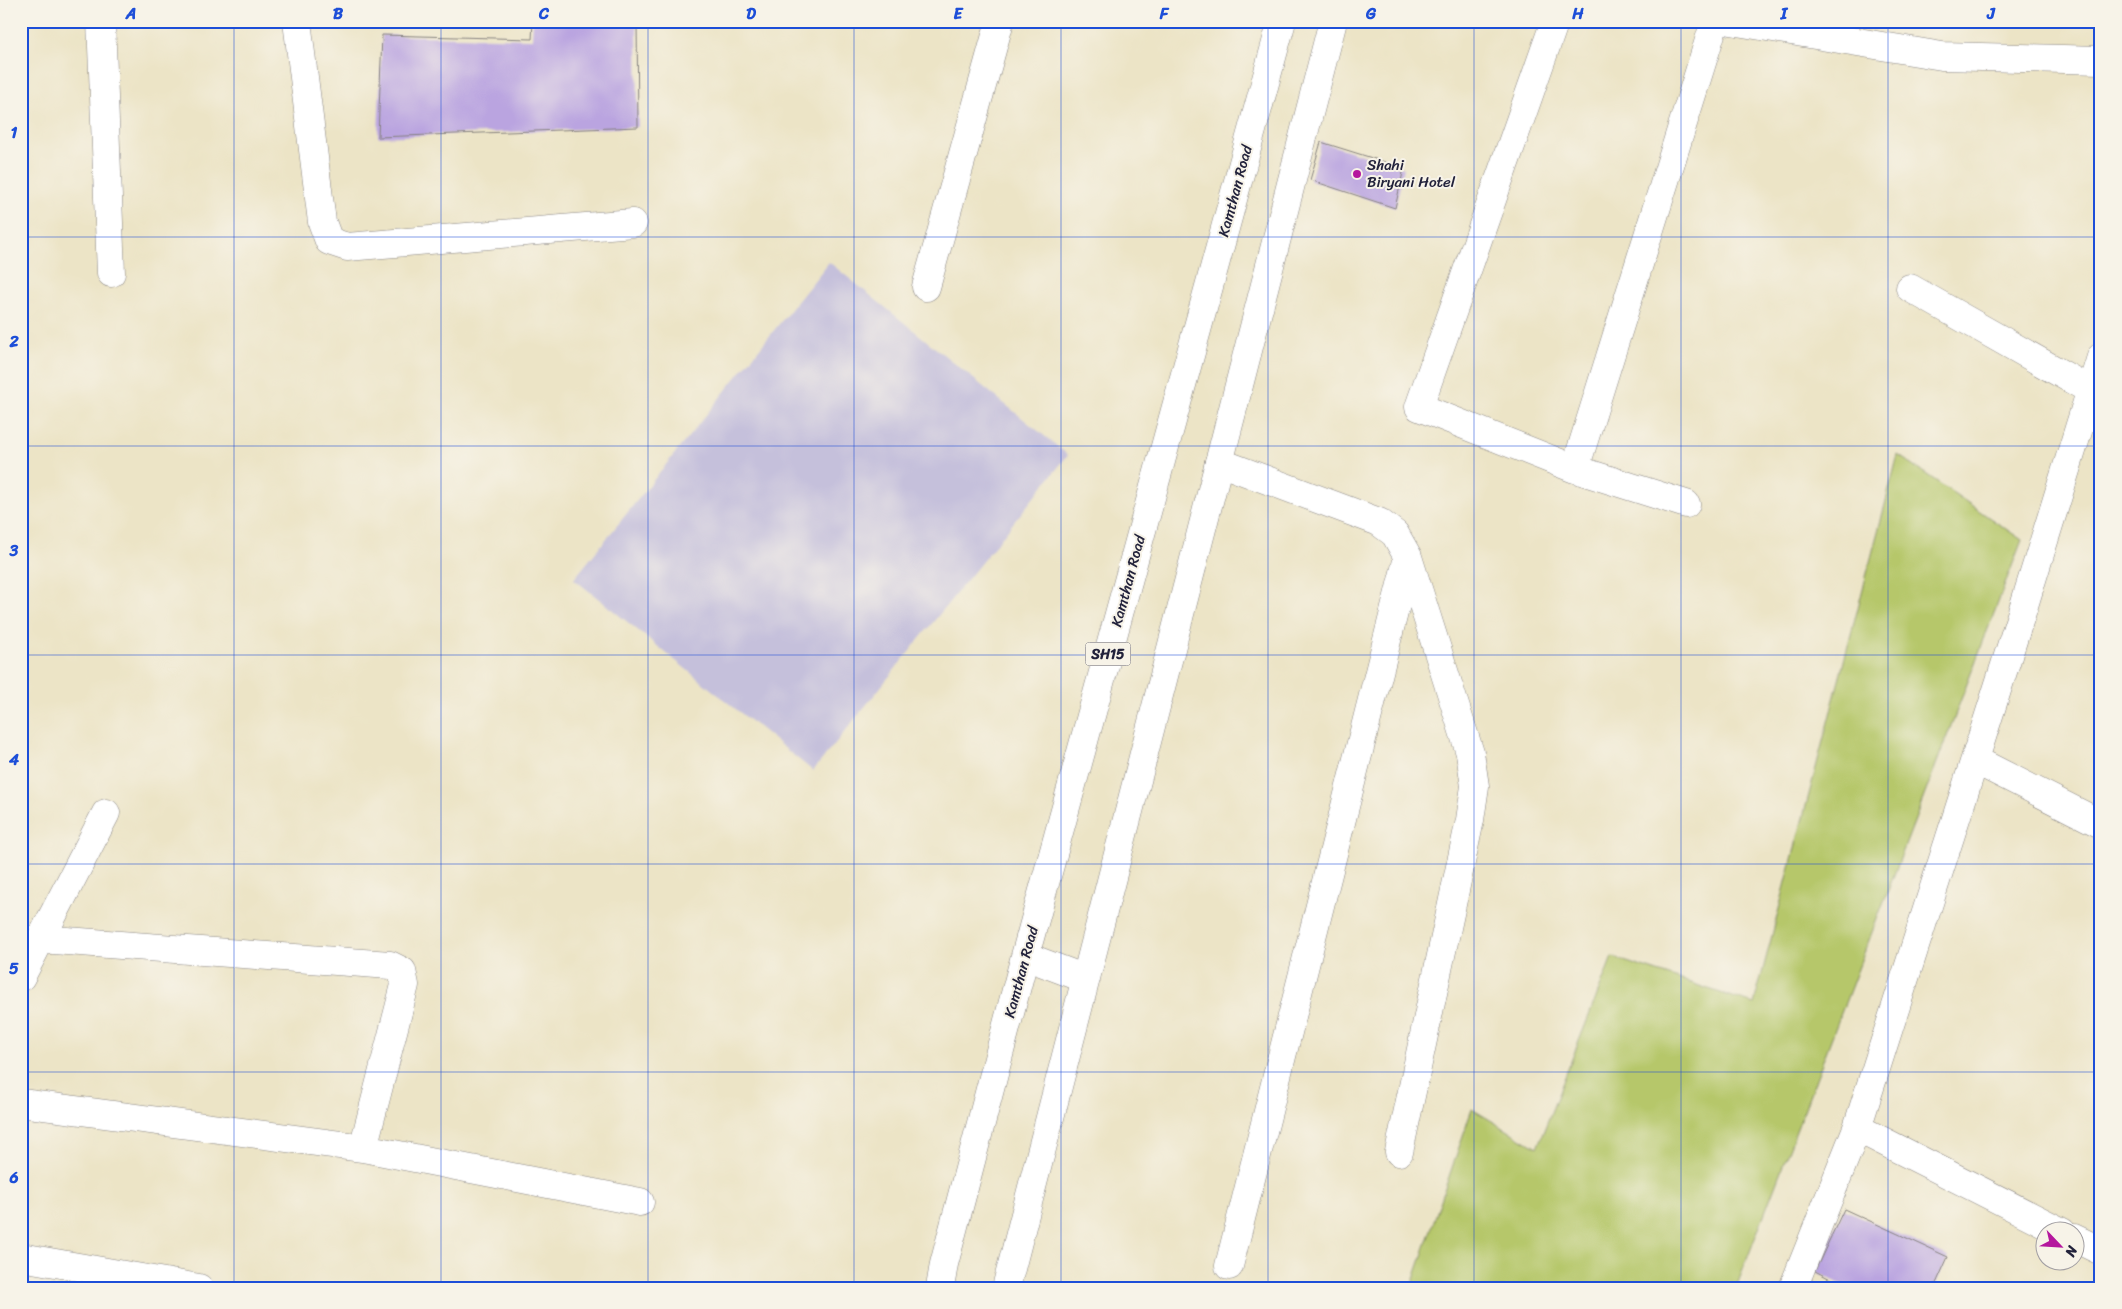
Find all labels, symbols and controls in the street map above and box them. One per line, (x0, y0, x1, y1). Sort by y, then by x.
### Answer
text: A (125, 0, 136, 28)
text: B (333, 0, 344, 28)
text: C (538, 0, 550, 28)
text: D (746, 0, 756, 28)
text: E (954, 0, 964, 28)
text: F (1159, 0, 1170, 28)
text: G (1365, 0, 1377, 28)
text: H (1571, 0, 1584, 28)
text: I (1780, 0, 1789, 28)
text: J (1986, 0, 1996, 28)
text: 1 (11, 118, 18, 147)
street label: Kamthan Road (1210, 141, 1260, 240)
place label: Shahi Biryani Hotel (1367, 152, 1456, 195)
marker: Shahi Biryani Hotel (1351, 168, 1363, 180)
text: 2 (8, 327, 19, 356)
street label: Kamthan Road (1103, 531, 1153, 630)
text: 3 (9, 536, 19, 565)
road number: SH15 (1086, 642, 1130, 666)
text: 4 (8, 745, 19, 774)
street label: Kamthan Road (996, 922, 1046, 1021)
text: 5 (9, 954, 19, 983)
text: 6 (8, 1163, 19, 1192)
north arrow (2034, 1222, 2084, 1272)
text: N (2058, 1241, 2085, 1261)

